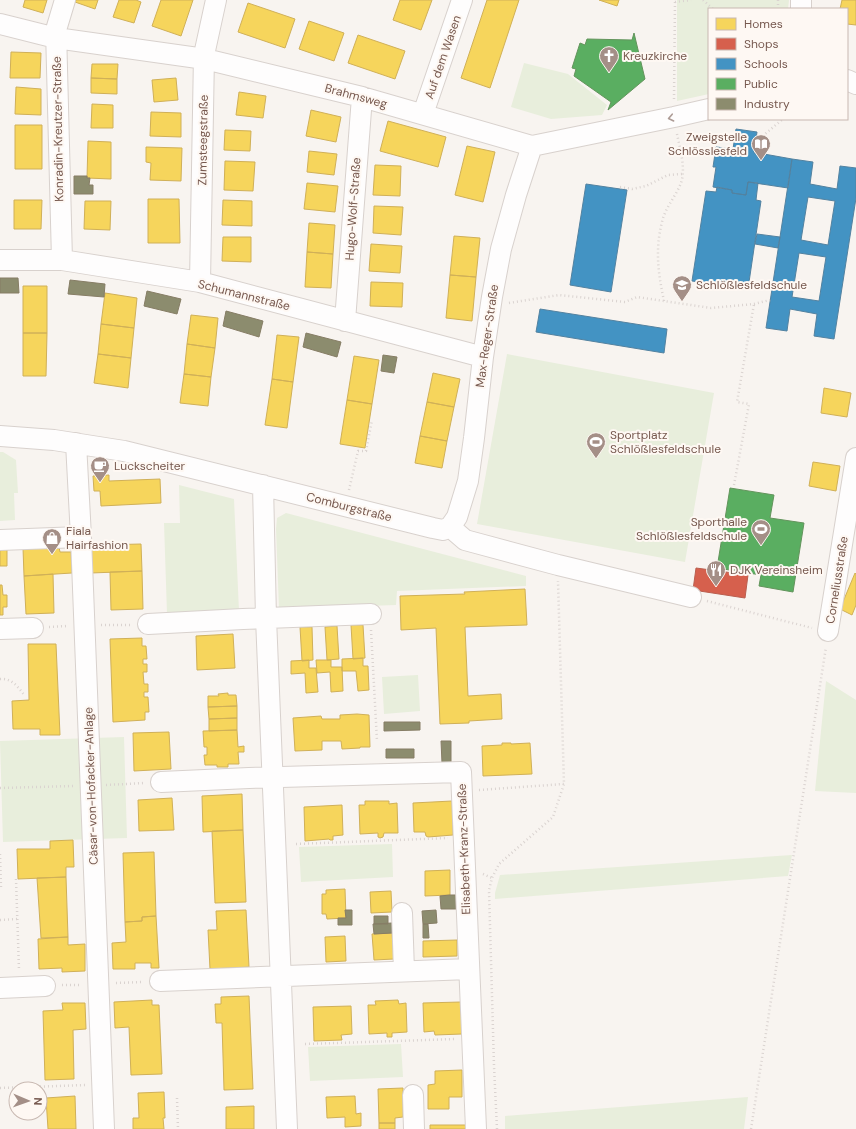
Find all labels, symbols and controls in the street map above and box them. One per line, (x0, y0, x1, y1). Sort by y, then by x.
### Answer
legend (708, 8, 848, 120)
street label: Auf dem Wasen (421, 13, 465, 101)
text: Homes (744, 16, 783, 32)
text: Shops (744, 36, 779, 52)
church icon: Kreuzkirche (598, 45, 620, 73)
place label: Kreuzkirche (623, 48, 687, 64)
street label: Konradin-Kreutzer-Straße (49, 56, 67, 202)
text: Schools (744, 56, 788, 72)
text: Public (744, 76, 778, 92)
street label: Brahmsweg (323, 80, 389, 112)
street label: Zumsteegstraße (194, 94, 212, 185)
text: Industry (744, 96, 790, 112)
one-way arrow (668, 113, 674, 121)
place label: Zweigstelle Schlösslesfeld (668, 129, 747, 159)
library icon: Zweigstelle Schlösslesfeld (750, 133, 772, 161)
street label: Hugo-Wolf-Straße (341, 157, 365, 261)
school or university icon: Schlößlesfeldschule (671, 274, 693, 302)
street label: Schumannstraße (196, 276, 292, 314)
place label: Schlößlesfeldschule (696, 277, 807, 293)
street label: Max-Reger-Straße (472, 283, 502, 389)
place label: Sportplatz Schlößlesfeldschule (610, 427, 721, 457)
sports icon: Sportplatz Schlößlesfeldschule (585, 431, 607, 459)
cafe icon: Luckscheiter (89, 455, 111, 483)
place label: Luckscheiter (114, 458, 186, 474)
street label: Comburgstraße (304, 489, 394, 525)
place label: Sporthalle Schlößlesfeldschule (636, 514, 747, 544)
sports icon: Sporthalle Schlößlesfeldschule (750, 518, 772, 546)
place label: Fiala Hairfashion (66, 523, 128, 553)
shop icon: Fiala Hairfashion (41, 527, 63, 555)
street label: Corneliusstraße (822, 535, 852, 625)
restaurant icon: DJK Vereinsheim (705, 559, 727, 587)
place label: DJK Vereinsheim (730, 562, 823, 578)
street label: Cäsar-von-Hofacker-Anlage (80, 707, 102, 865)
street label: Elisabeth-Kranz-Straße (454, 783, 474, 915)
north arrow (8, 1081, 48, 1121)
text: N (31, 1097, 45, 1106)

